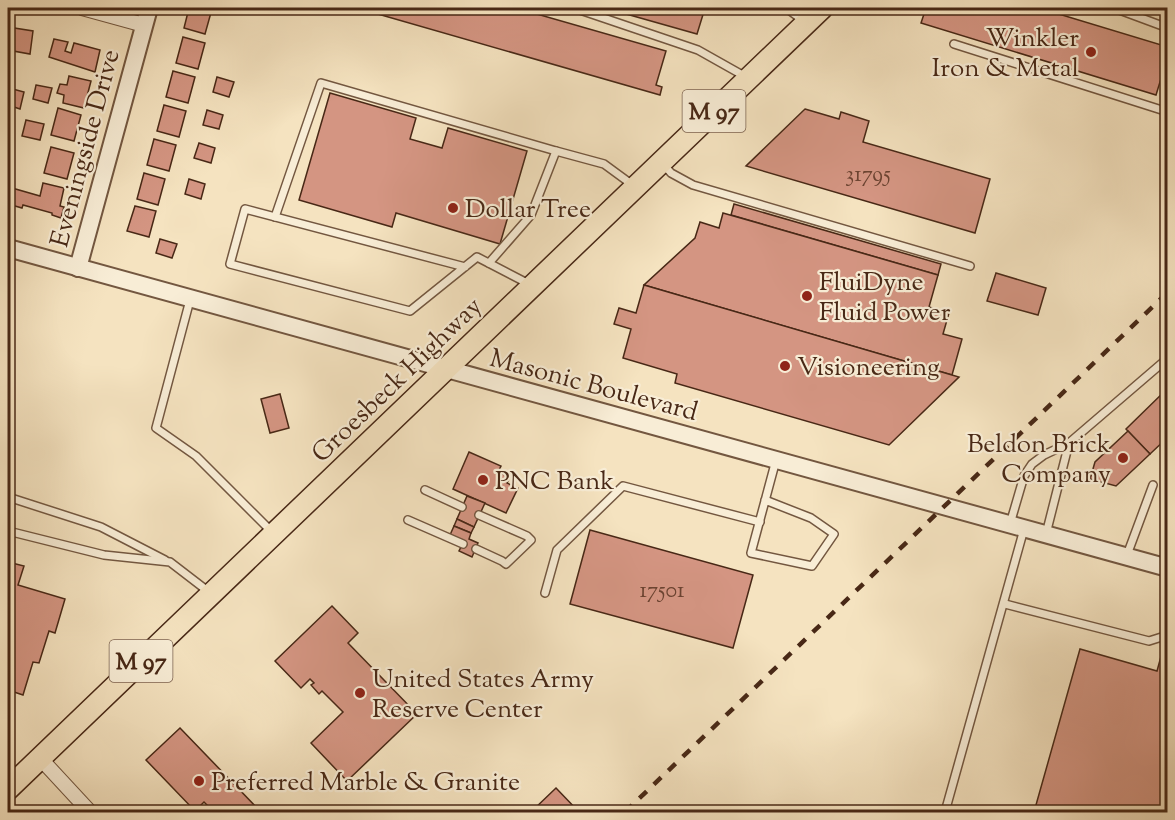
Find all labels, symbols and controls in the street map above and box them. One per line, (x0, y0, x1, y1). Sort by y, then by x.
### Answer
place label: Winkler Iron & Metal (932, 21, 1079, 88)
marker: Winkler Iron & Metal (1084, 45, 1098, 59)
street label: Eveningside Drive (42, 46, 131, 252)
road number: M 97 (682, 90, 746, 132)
house number: 31795 (845, 160, 891, 192)
place label: Dollar Tree (465, 192, 591, 229)
marker: Dollar Tree (446, 201, 460, 215)
place label: FluiDyne Fluid Power (819, 265, 951, 332)
street label: Groesbeck Highway (304, 289, 491, 472)
marker: FluiDyne Fluid Power (800, 289, 814, 303)
street label: Masonic Boulevard (485, 341, 702, 432)
place label: Visioneering (797, 350, 940, 387)
marker: Visioneering (778, 359, 792, 373)
place label: Beldon Brick Company (967, 427, 1111, 494)
marker: Beldon Brick Company (1116, 451, 1130, 465)
place label: PNC Bank (495, 464, 614, 501)
marker: PNC Bank (476, 473, 490, 487)
house number: 17501 (640, 576, 685, 608)
road number: M 97 (110, 640, 172, 682)
place label: United States Army Reserve Center (372, 662, 594, 729)
marker: United States Army Reserve Center (353, 686, 367, 700)
place label: Preferred Marble & Granite (211, 765, 520, 802)
marker: Preferred Marble & Granite (192, 774, 206, 788)

